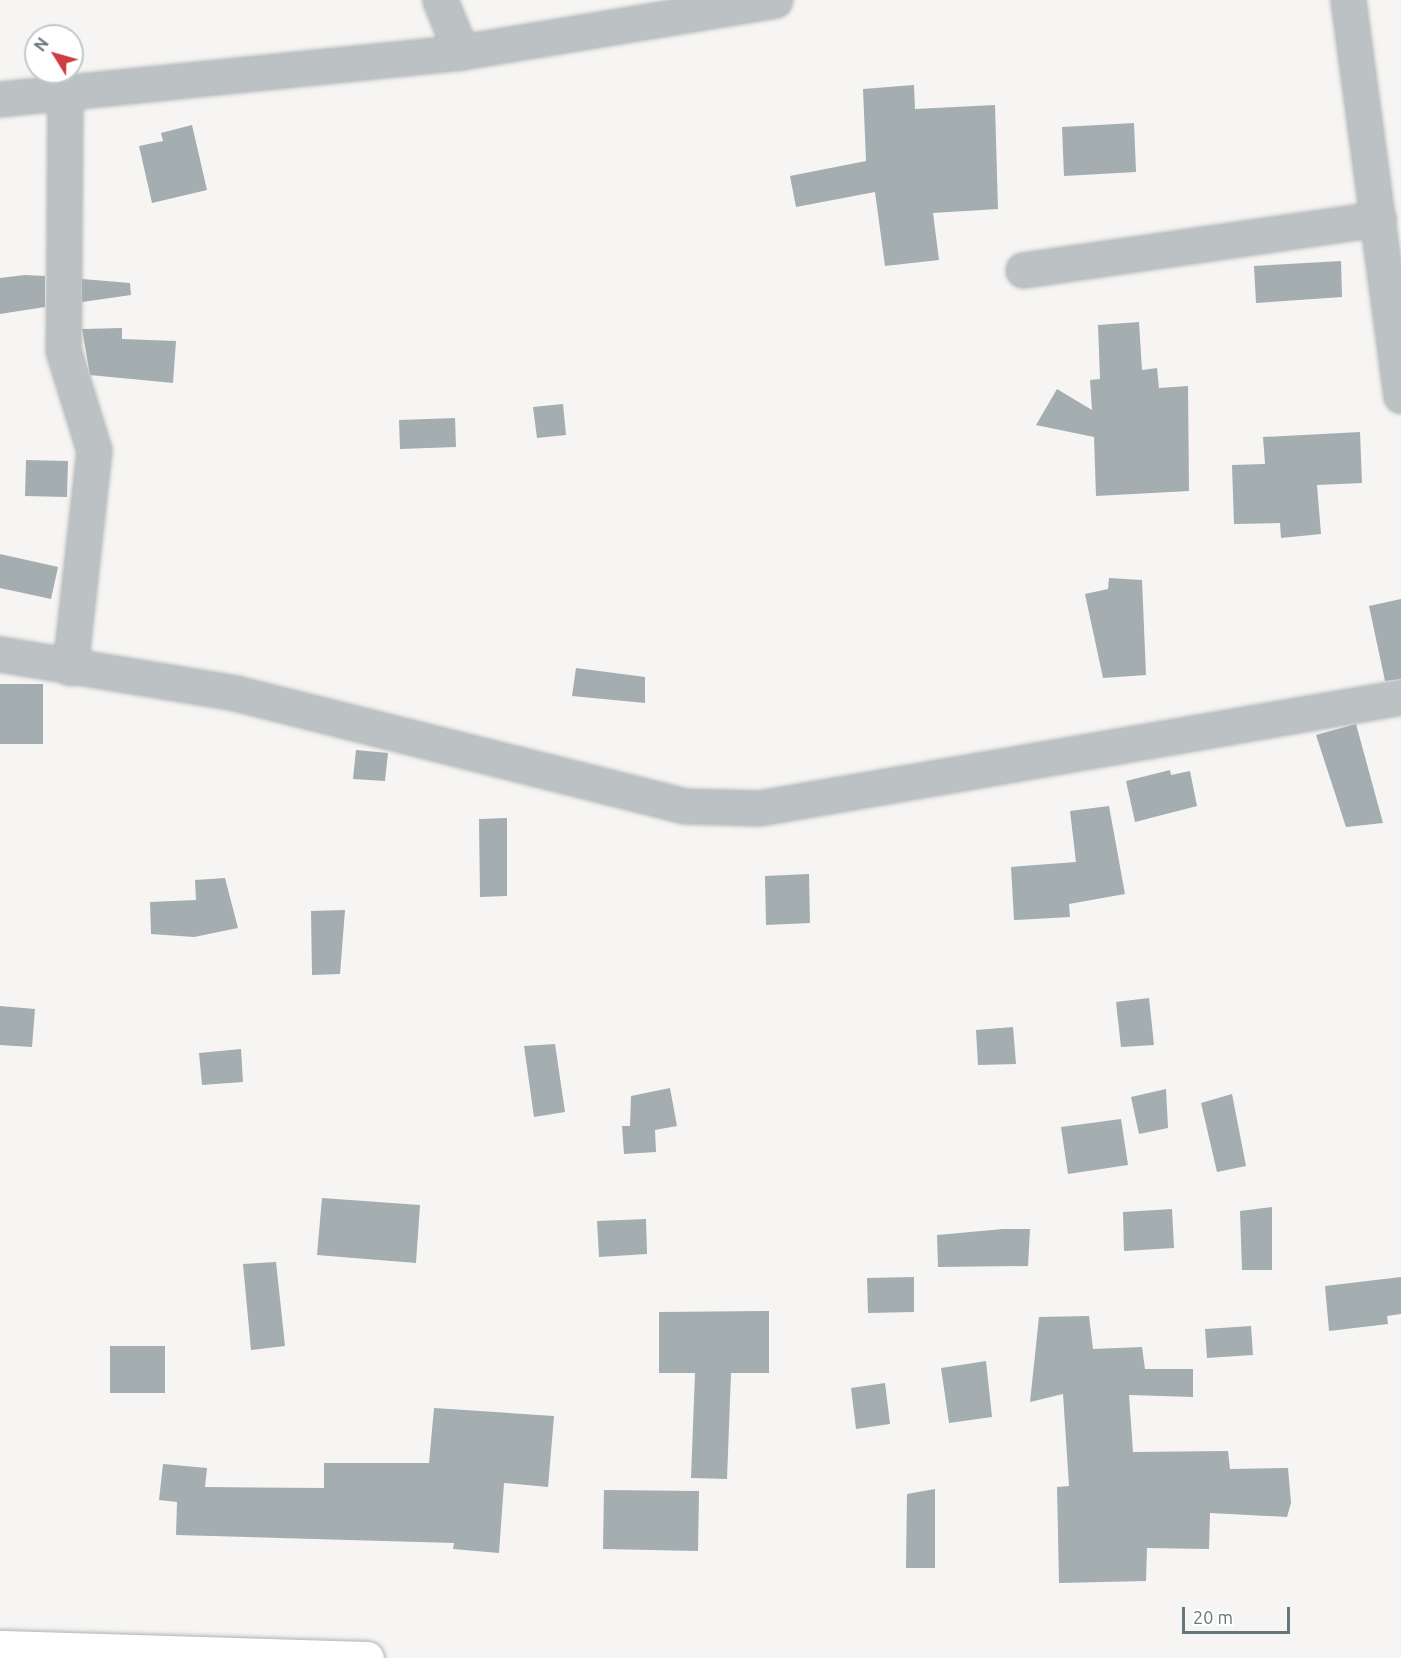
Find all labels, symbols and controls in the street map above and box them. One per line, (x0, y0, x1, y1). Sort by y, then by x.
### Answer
north arrow (24, 24, 84, 84)
text: N (30, 34, 52, 55)
scale bar (1185, 1595, 1293, 1633)
text: 20 m (1193, 1607, 1233, 1627)

